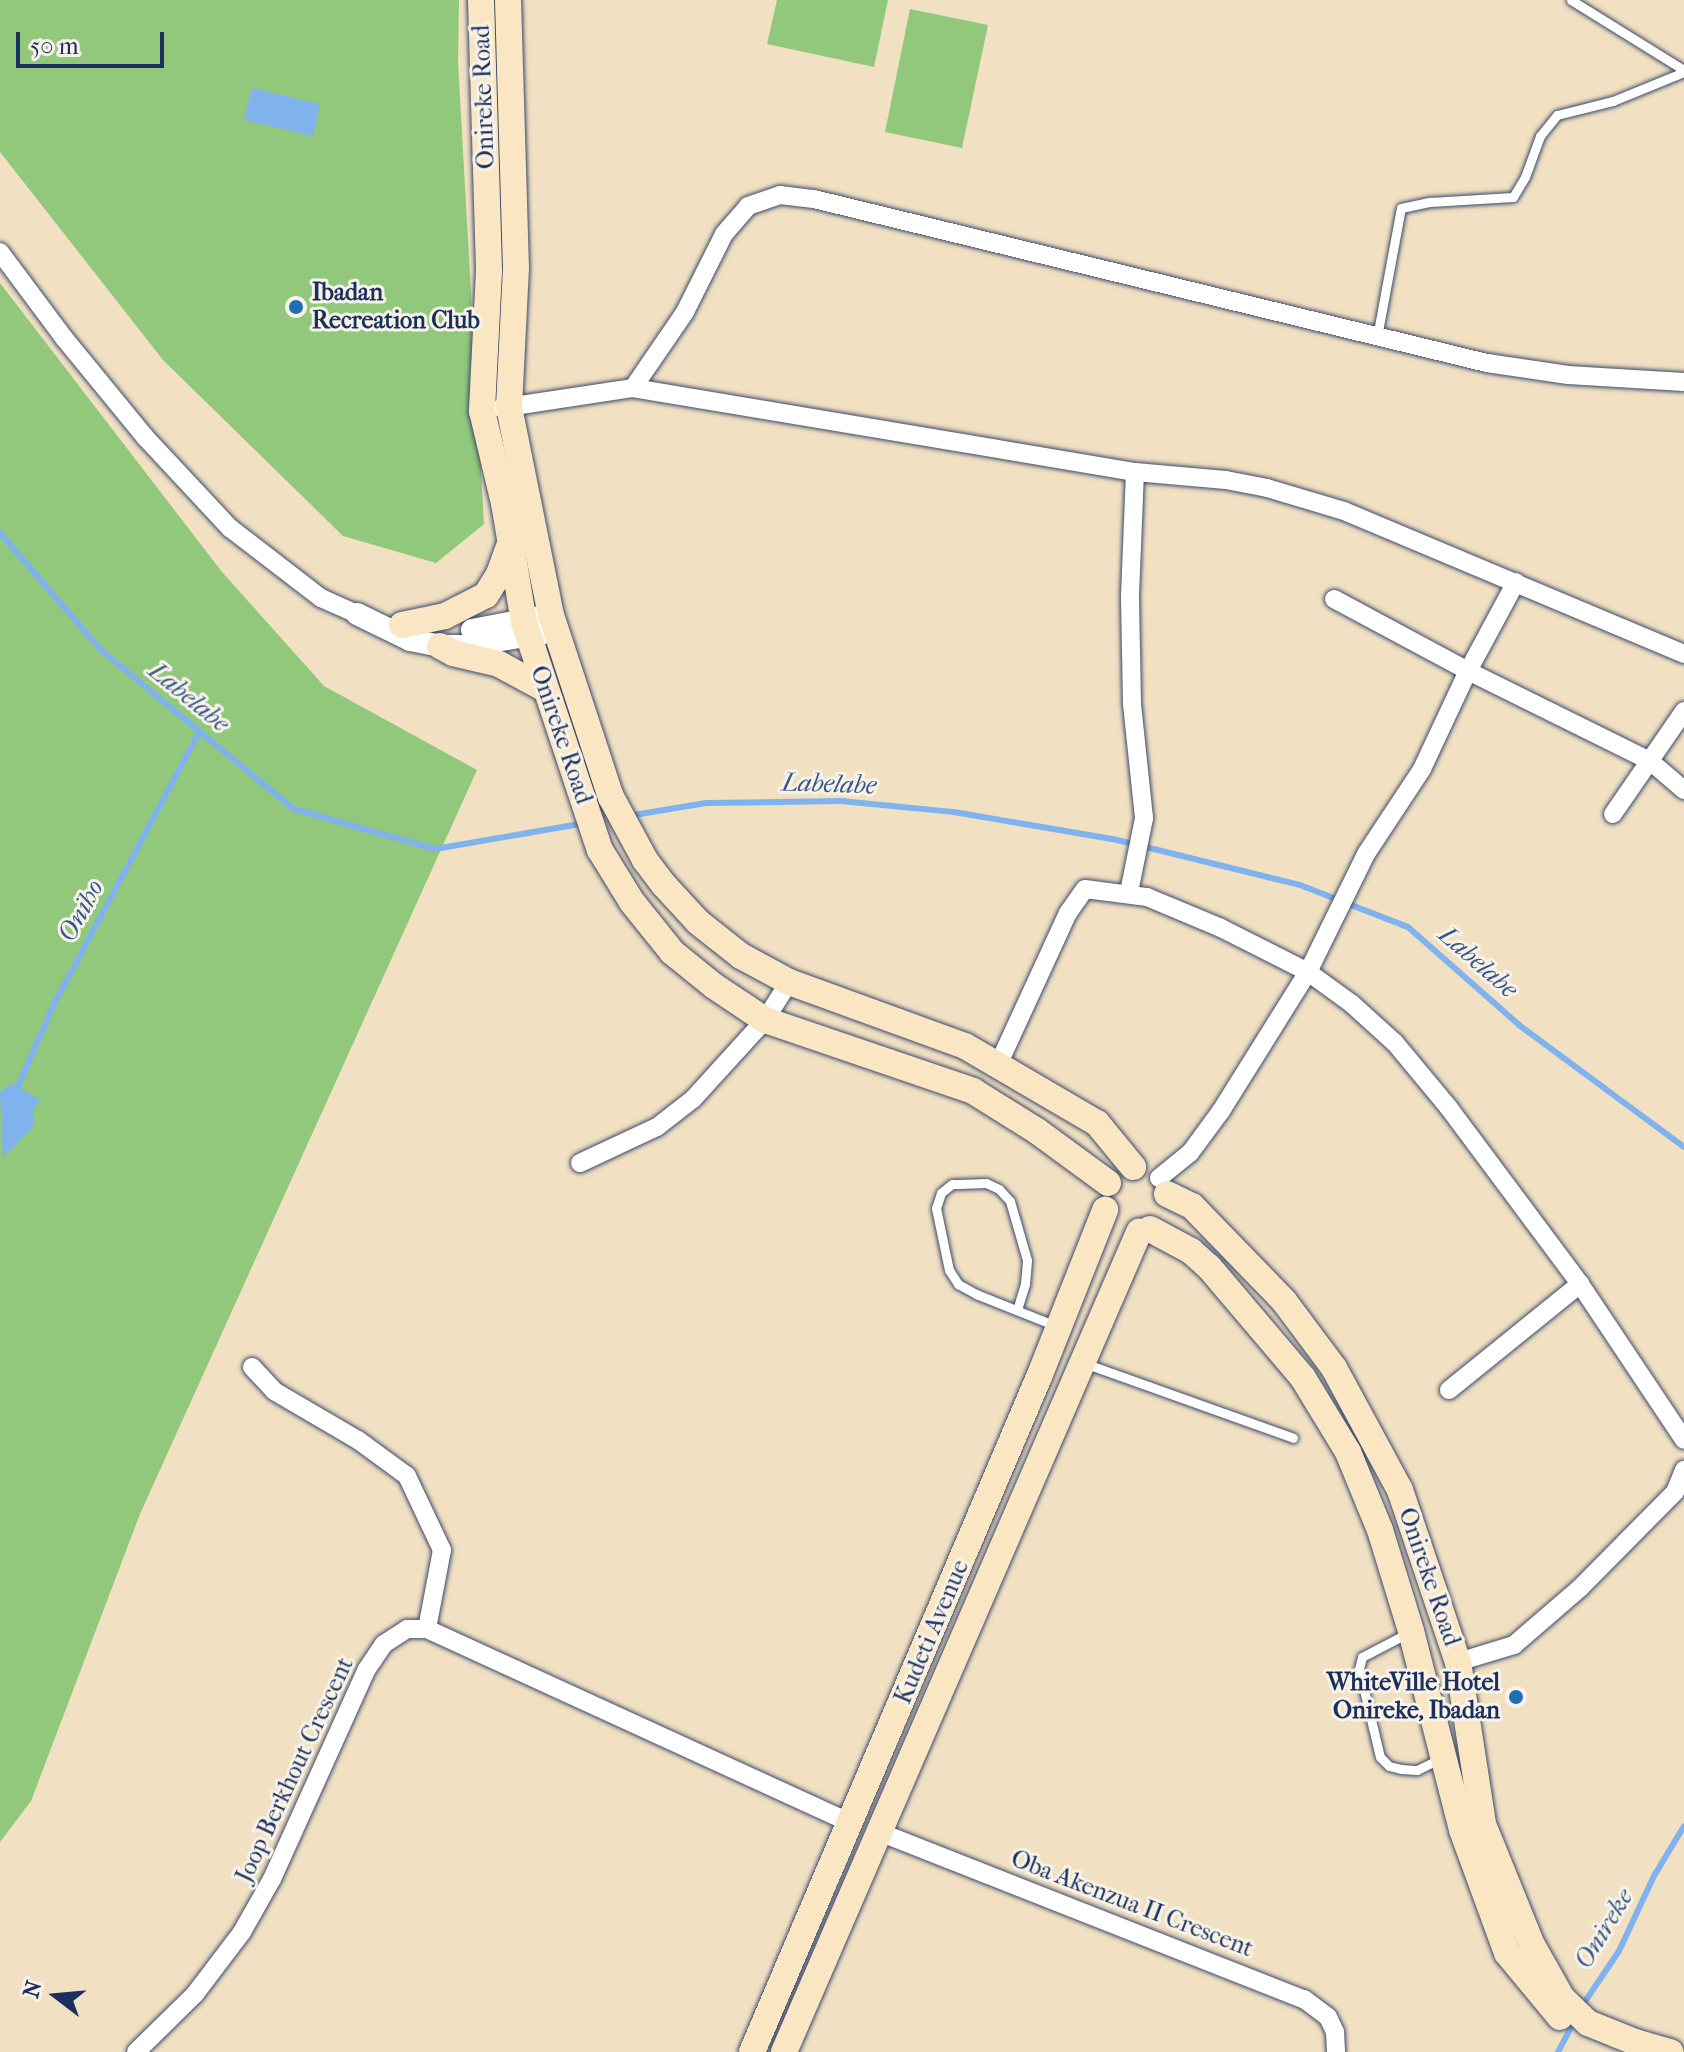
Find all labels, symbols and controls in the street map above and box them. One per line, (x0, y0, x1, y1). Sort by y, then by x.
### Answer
scale bar (20, 16, 168, 66)
street label: Onireke Road (467, 24, 501, 170)
text: 50 m (30, 32, 79, 60)
place label: Ibadan Recreation Club (312, 279, 480, 335)
marker: Ibadan Recreation Club (287, 298, 305, 316)
water label: Labelabe (142, 655, 236, 739)
street label: Onireke Road (524, 662, 598, 808)
water label: Labelabe (781, 767, 877, 801)
water label: Oniho (52, 875, 110, 947)
water label: Labelabe (1432, 919, 1524, 1005)
street label: Onireke Road (1392, 1504, 1466, 1650)
street label: Kudeti Avenue (889, 1556, 975, 1708)
street label: Joop Berkhout Crescent (230, 1653, 360, 1887)
place label: WhiteVille Hotel Onireke, Ibadan (1327, 1669, 1500, 1725)
marker: WhiteVille Hotel Onireke, Ibadan (1507, 1688, 1525, 1706)
street label: Oba Akenzua II Crescent (1007, 1844, 1257, 1964)
water label: Onireke (1568, 1883, 1640, 1975)
north arrow (16, 1956, 96, 2036)
text: N (18, 1978, 48, 2001)

